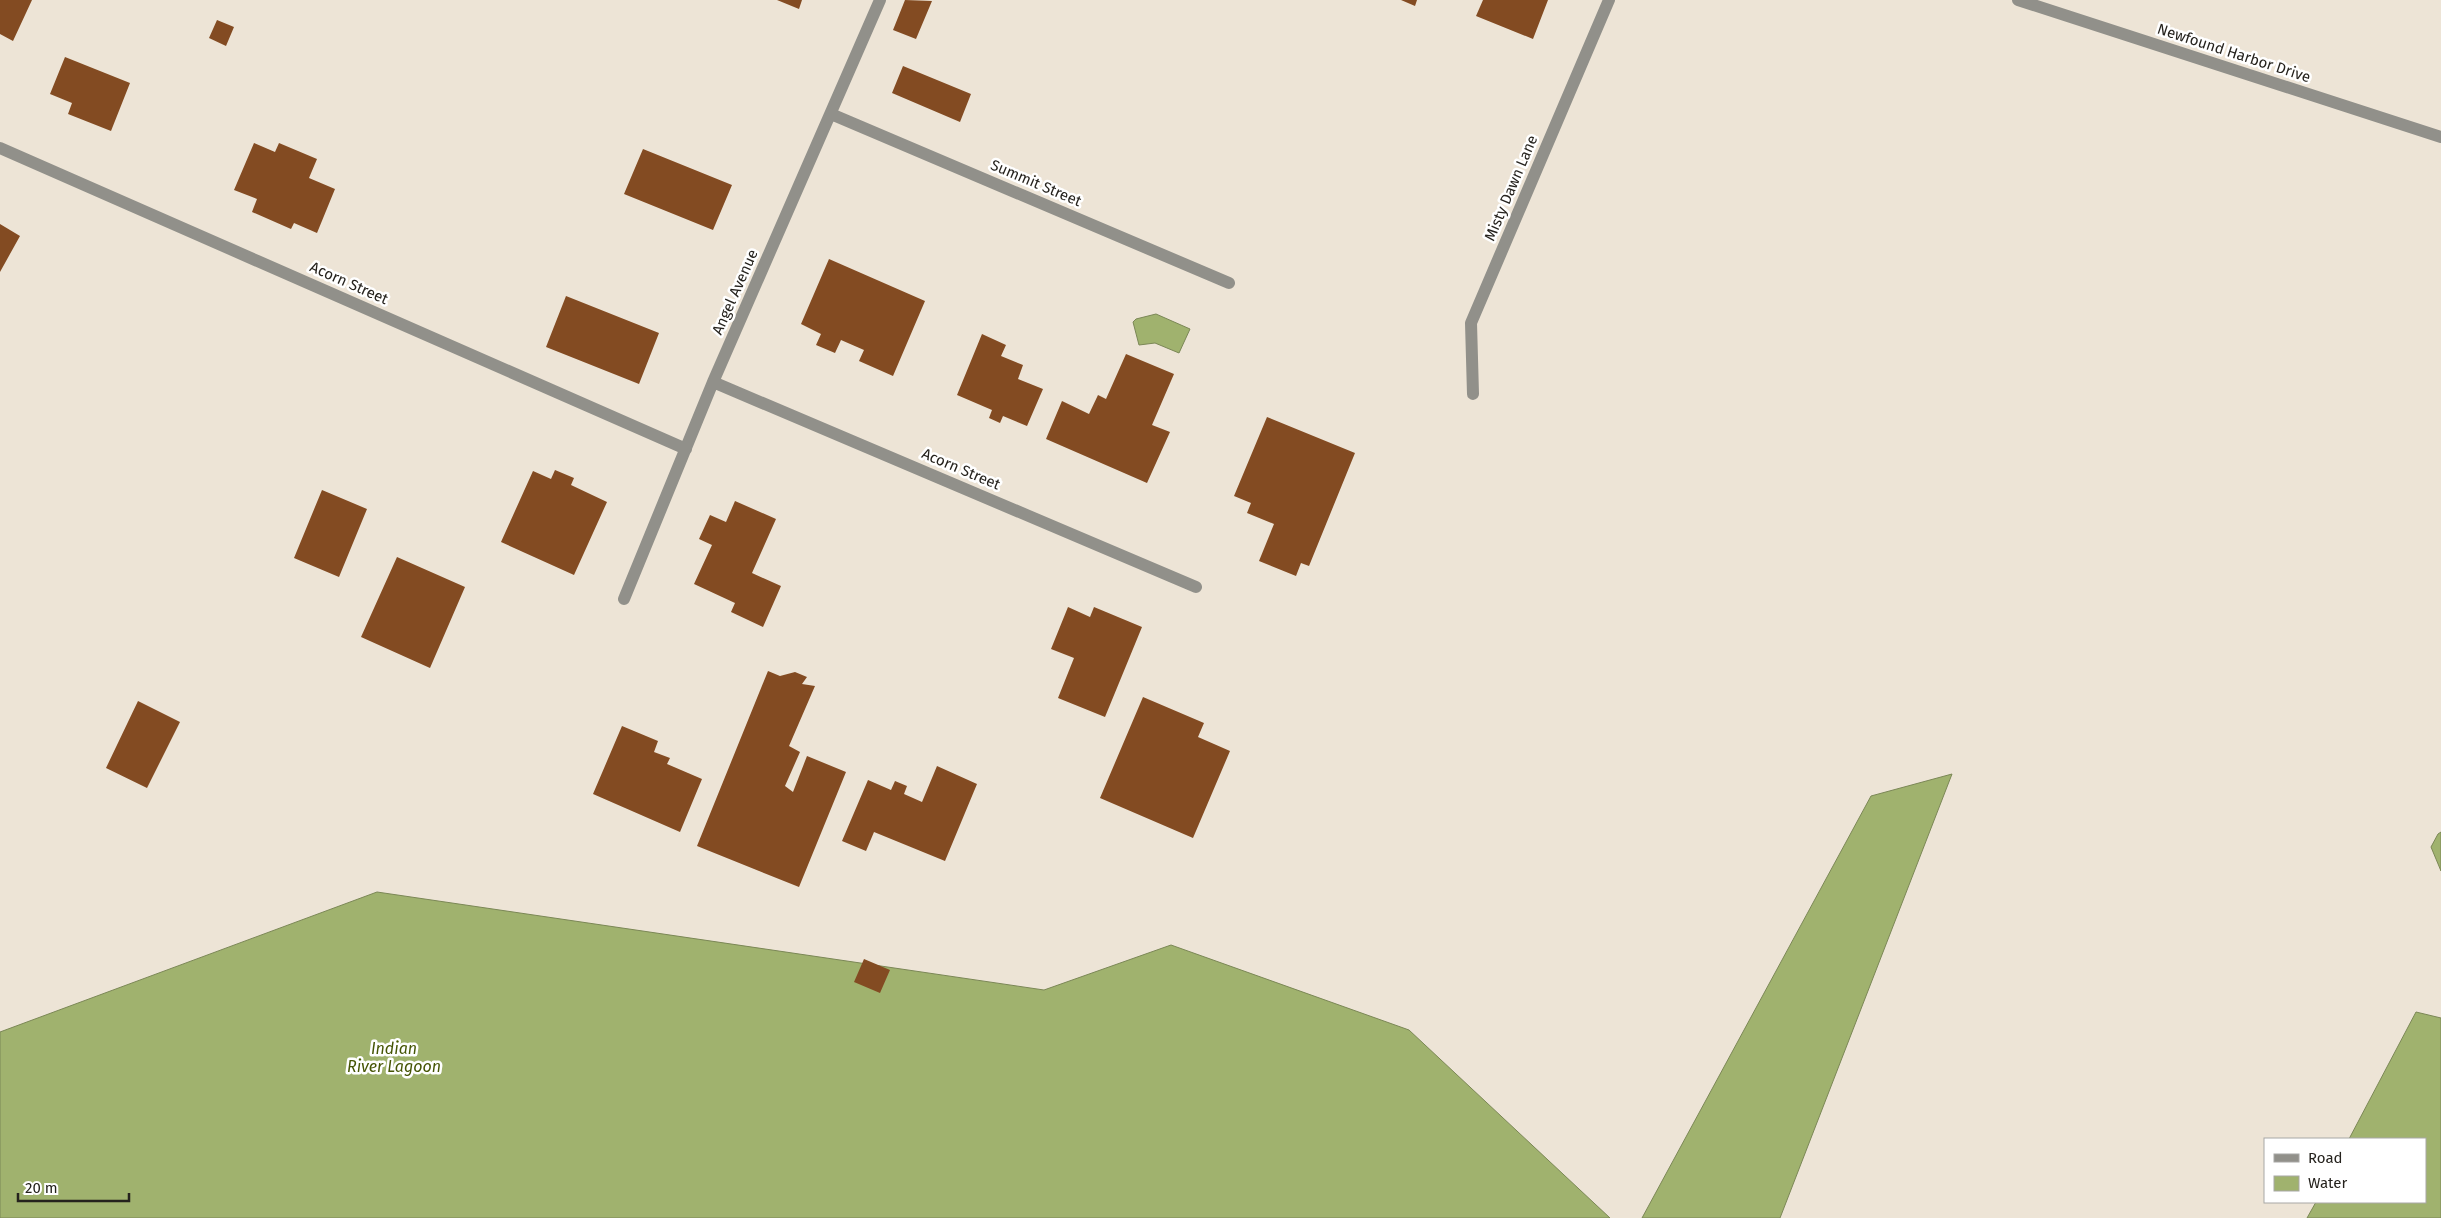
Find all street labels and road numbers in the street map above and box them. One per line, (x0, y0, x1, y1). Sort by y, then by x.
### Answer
street label: Newfound Harbor Drive (2155, 20, 2313, 86)
street label: Misty Dawn Lane (1481, 132, 1541, 244)
street label: Summit Street (988, 156, 1085, 210)
street label: Angel Avenue (708, 247, 762, 337)
street label: Acorn Street (307, 258, 391, 308)
street label: Acorn Street (919, 444, 1003, 494)

